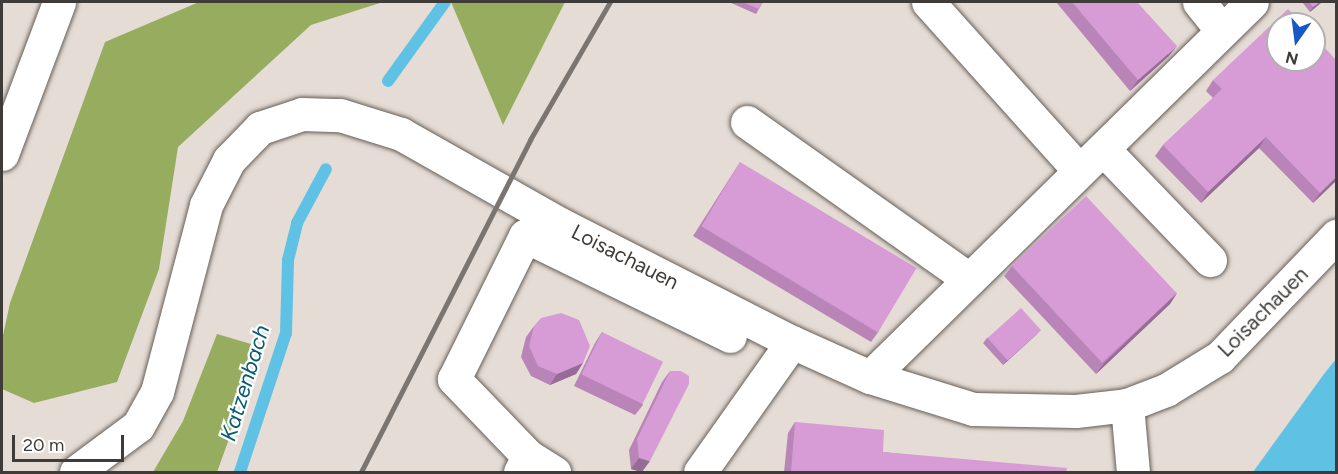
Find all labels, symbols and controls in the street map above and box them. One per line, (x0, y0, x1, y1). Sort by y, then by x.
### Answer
north arrow (1266, 12, 1326, 72)
text: N (1284, 47, 1300, 69)
street label: Loisachauen (567, 219, 683, 295)
street label: Loisachauen (1213, 262, 1313, 362)
water label: Katzenbach (215, 322, 275, 444)
scale bar (15, 423, 128, 461)
text: 20 m (23, 434, 64, 456)

